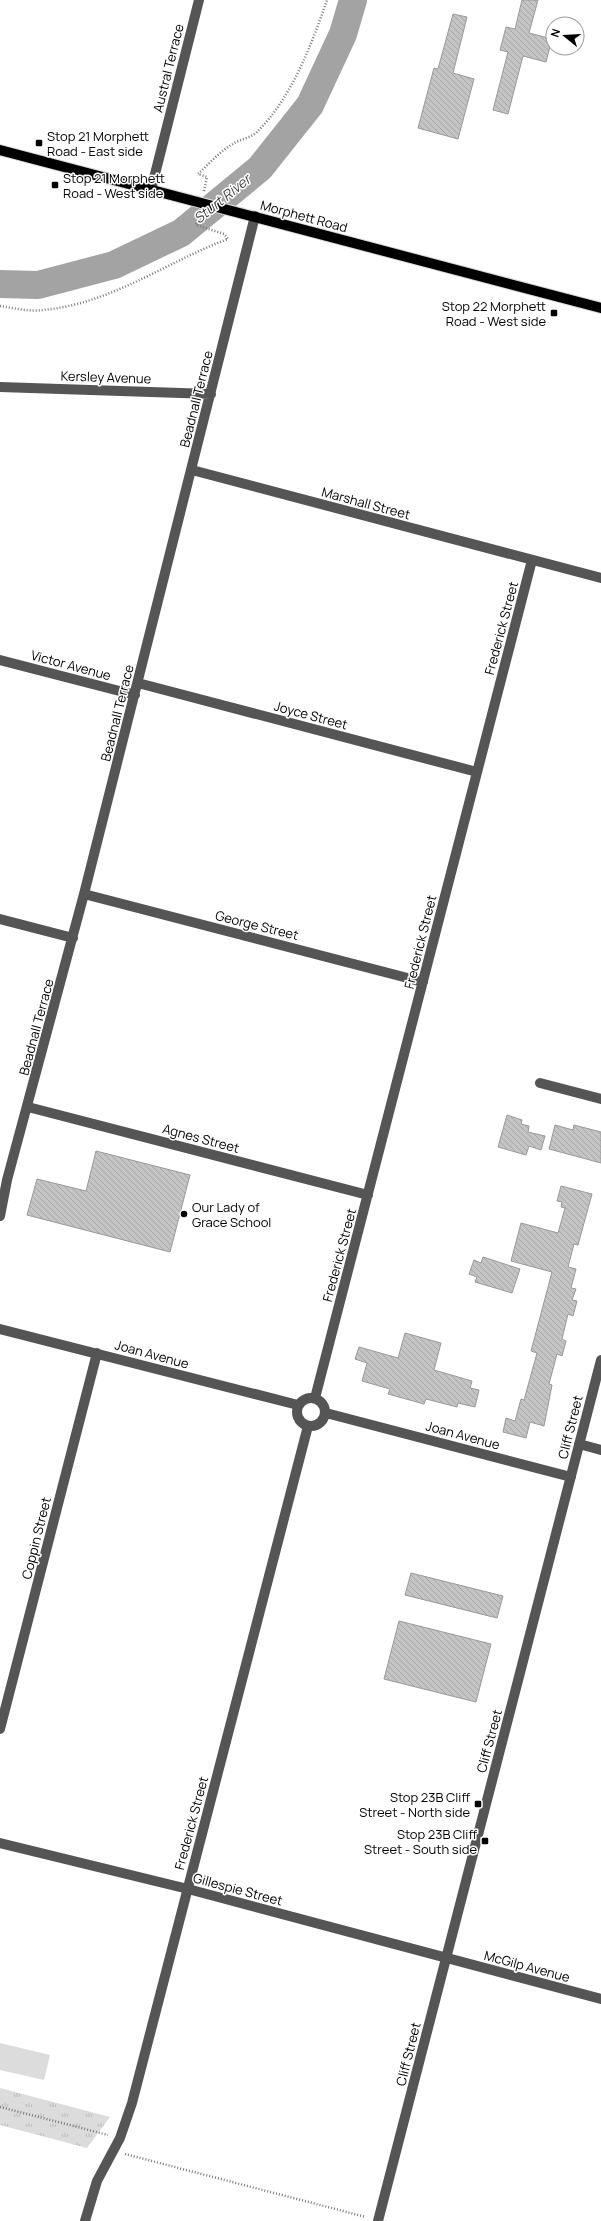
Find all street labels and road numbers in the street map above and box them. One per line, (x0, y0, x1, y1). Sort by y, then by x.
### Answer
street label: Austral Terrace (148, 22, 188, 114)
street label: Morphett Road (259, 196, 349, 236)
street label: Beadnall Terrace (175, 348, 217, 449)
street label: Kersley Avenue (60, 366, 152, 388)
street label: Marshall Street (320, 483, 412, 523)
street label: Frederick Street (480, 579, 522, 677)
street label: Victor Avenue (29, 646, 113, 684)
street label: Beadnall Terrace (96, 662, 138, 763)
street label: Joyce Street (272, 697, 350, 733)
street label: Frederick Street (400, 893, 440, 991)
street label: George Street (214, 906, 300, 944)
street label: Beadnall Terrace (14, 976, 58, 1077)
street label: Agnes Street (161, 1119, 241, 1157)
street label: Frederick Street (318, 1206, 360, 1304)
street label: Joan Avenue (113, 1336, 191, 1373)
street label: Cliff Street (553, 1393, 587, 1461)
street label: Joan Avenue (424, 1417, 502, 1454)
street label: Coppin Street (17, 1495, 55, 1581)
street label: Cliff Street (472, 1707, 506, 1775)
street label: Frederick Street (170, 1774, 212, 1872)
street label: Gillespie Street (191, 1868, 285, 1910)
street label: McGilp Avenue (482, 1946, 572, 1986)
street label: Cliff Street (391, 2020, 425, 2088)

